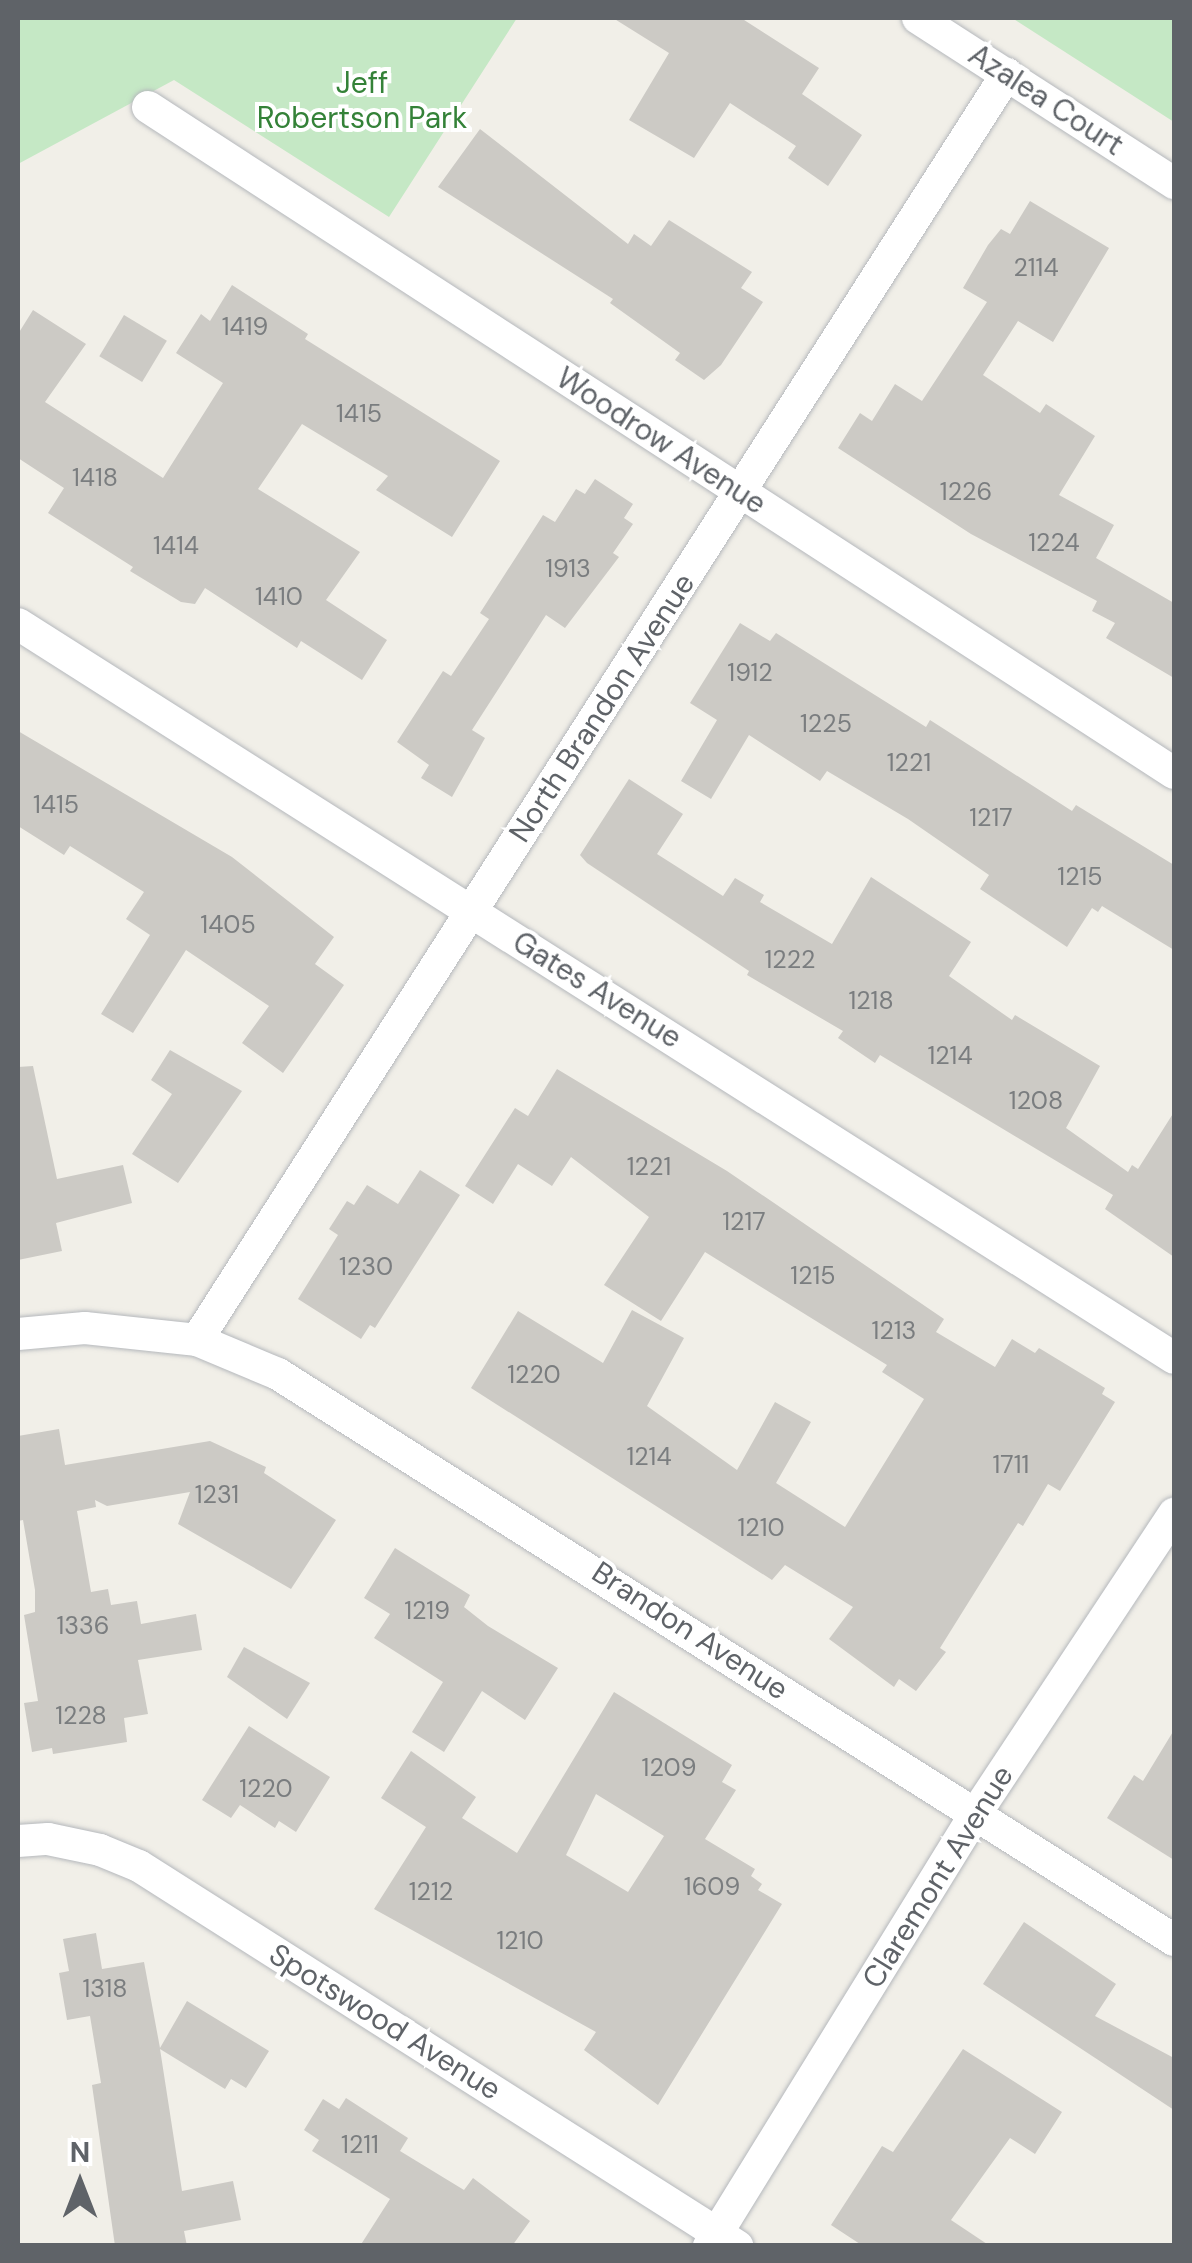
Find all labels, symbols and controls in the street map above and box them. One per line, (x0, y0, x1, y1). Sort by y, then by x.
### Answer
street label: Azalea Court (962, 37, 1130, 163)
park label: Jeff Robertson Park (257, 65, 467, 136)
house number: 2114 (1013, 253, 1059, 283)
house number: 1419 (222, 312, 268, 342)
street label: Woodrow Avenue (550, 360, 772, 522)
house number: 1415 (336, 399, 382, 429)
house number: 1418 (72, 463, 118, 493)
house number: 1226 (940, 477, 992, 507)
house number: 1224 (1028, 528, 1080, 558)
house number: 1414 (153, 531, 199, 561)
house number: 1913 (545, 554, 591, 584)
street label: North Brandon Avenue (502, 567, 702, 849)
house number: 1410 (255, 582, 303, 612)
house number: 1912 (727, 658, 773, 688)
house number: 1225 (800, 709, 852, 739)
house number: 1221 (887, 748, 931, 778)
house number: 1415 (33, 790, 79, 820)
house number: 1217 (969, 803, 1013, 833)
house number: 1215 (1057, 862, 1103, 892)
house number: 1405 (200, 910, 256, 940)
street label: Gates Avenue (506, 924, 688, 1056)
house number: 1222 (765, 945, 815, 975)
house number: 1218 (848, 986, 894, 1016)
house number: 1214 (927, 1041, 973, 1071)
house number: 1208 (1009, 1086, 1063, 1116)
house number: 1221 (627, 1152, 671, 1182)
house number: 1217 (722, 1207, 766, 1237)
house number: 1230 (339, 1252, 393, 1282)
house number: 1215 (790, 1261, 836, 1291)
house number: 1213 (872, 1316, 916, 1346)
house number: 1220 (507, 1360, 561, 1390)
house number: 1214 (626, 1442, 672, 1472)
house number: 1711 (993, 1450, 1029, 1480)
house number: 1231 (195, 1480, 239, 1510)
house number: 1210 (737, 1513, 785, 1543)
street label: Brandon Avenue (585, 1554, 795, 1708)
house number: 1219 (404, 1596, 450, 1626)
house number: 1336 (56, 1611, 110, 1641)
house number: 1228 (55, 1701, 107, 1731)
house number: 1209 (642, 1753, 696, 1783)
street label: Claremont Avenue (855, 1759, 1021, 1995)
house number: 1220 (239, 1774, 293, 1804)
house number: 1609 (684, 1872, 740, 1902)
house number: 1212 (409, 1877, 453, 1907)
house number: 1210 (496, 1926, 544, 1956)
street label: Spotswood Avenue (263, 1936, 507, 2108)
house number: 1318 (82, 1974, 128, 2004)
house number: 1211 (341, 2130, 379, 2160)
north arrow (30, 2133, 130, 2233)
text: N (70, 2134, 90, 2171)

